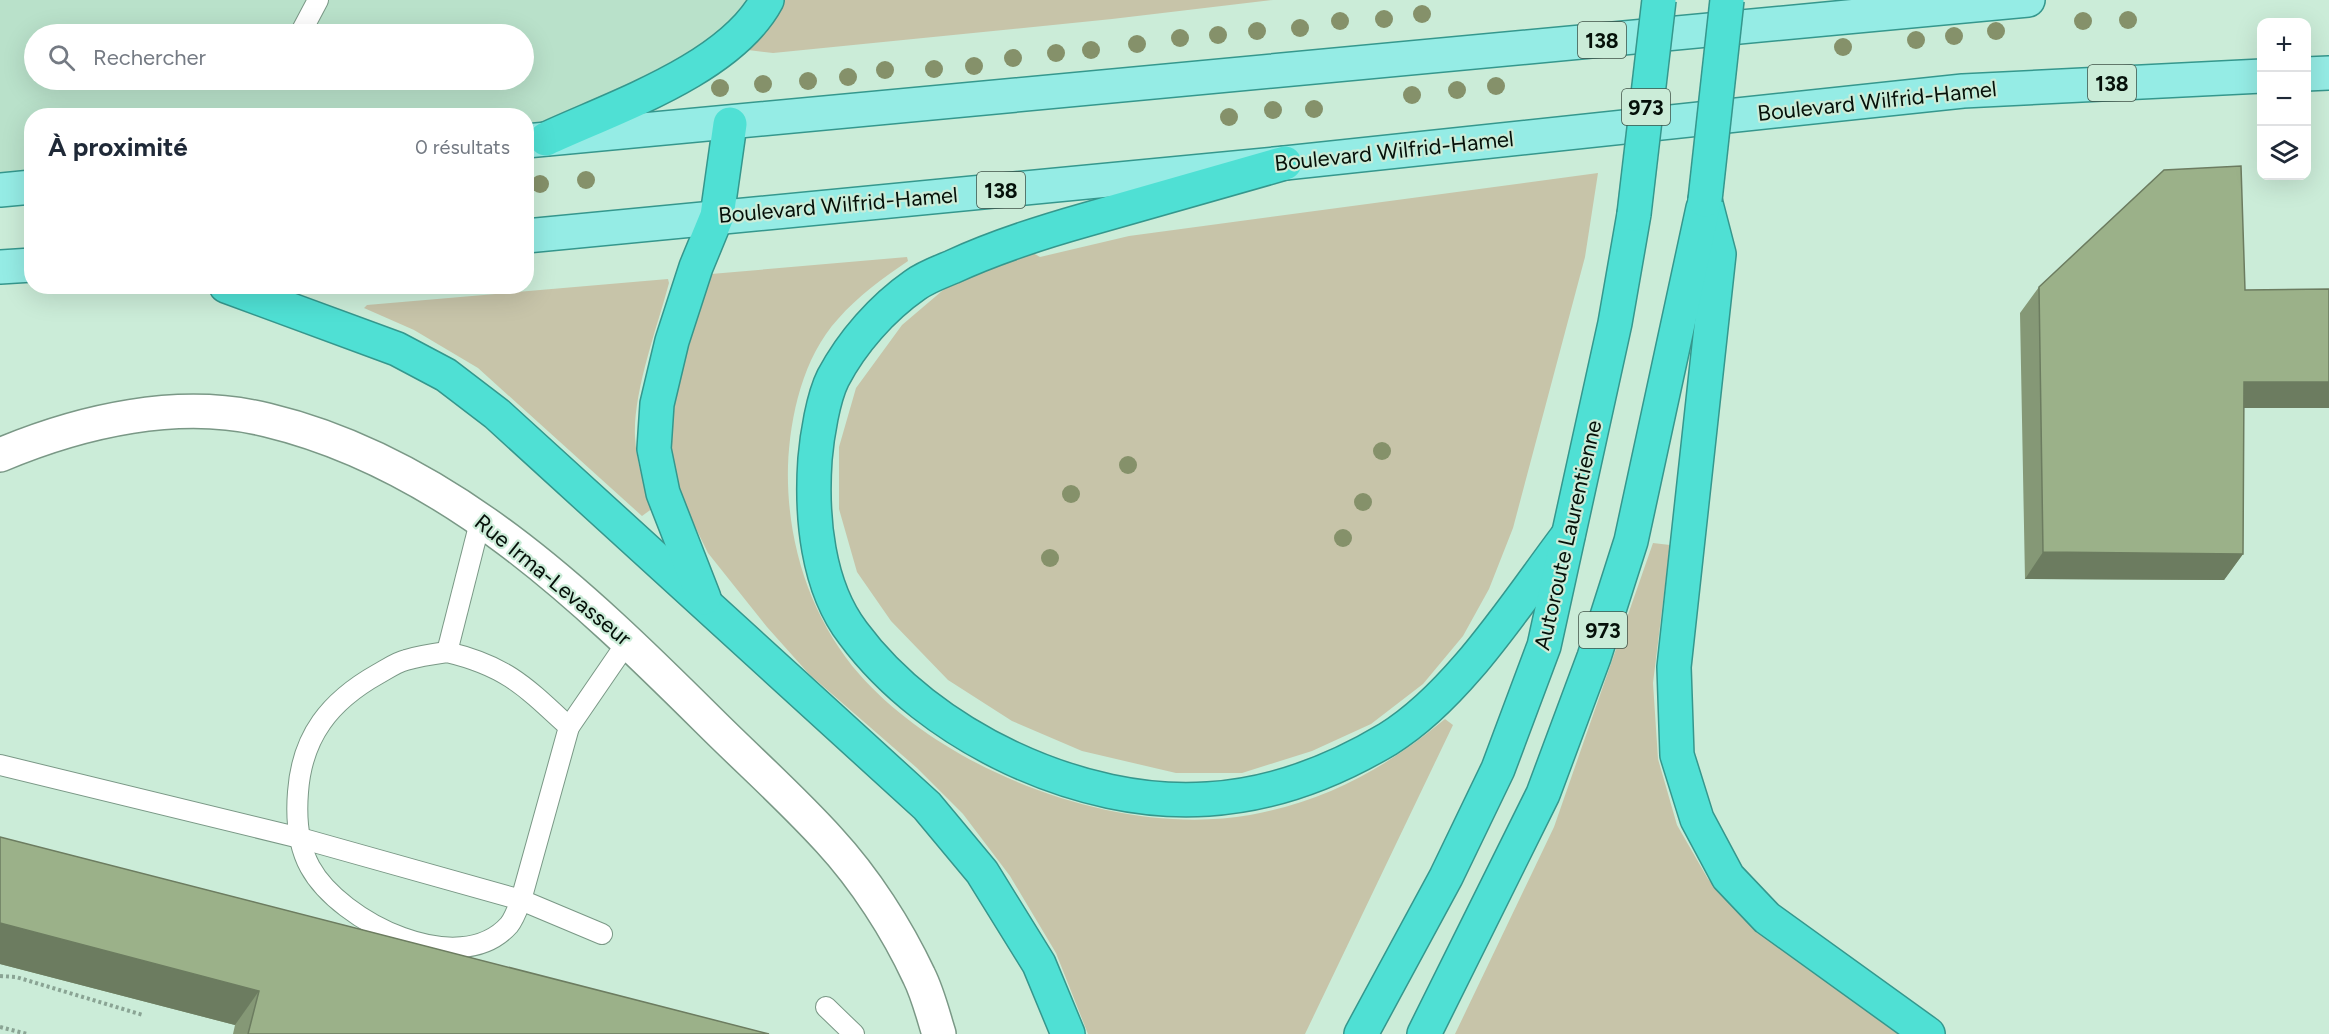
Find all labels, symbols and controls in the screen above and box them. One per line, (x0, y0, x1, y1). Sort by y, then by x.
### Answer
map controls (2257, 18, 2311, 180)
button: + (2257, 18, 2311, 72)
road number: 138 (1578, 22, 1626, 58)
search box (24, 24, 534, 90)
icon: search (45, 41, 78, 74)
text: Rechercher (93, 44, 206, 71)
road number: 138 (2088, 65, 2136, 101)
button: − (2257, 72, 2311, 126)
street label: Boulevard Wilfrid-Hamel (1756, 75, 1998, 127)
road number: 973 (1622, 89, 1670, 125)
street label: Boulevard Wilfrid-Hamel (1273, 125, 1515, 177)
button: layers (2257, 126, 2311, 180)
text: À proximité (48, 131, 188, 163)
text: 0 résultats (415, 135, 510, 159)
road number: 138 (977, 172, 1025, 208)
street label: Boulevard Wilfrid-Hamel (717, 181, 959, 229)
street label: Autoroute Laurentienne (1528, 417, 1608, 653)
street label: Rue Irma-Levasseur (469, 509, 637, 652)
road number: 973 (1579, 612, 1627, 648)

